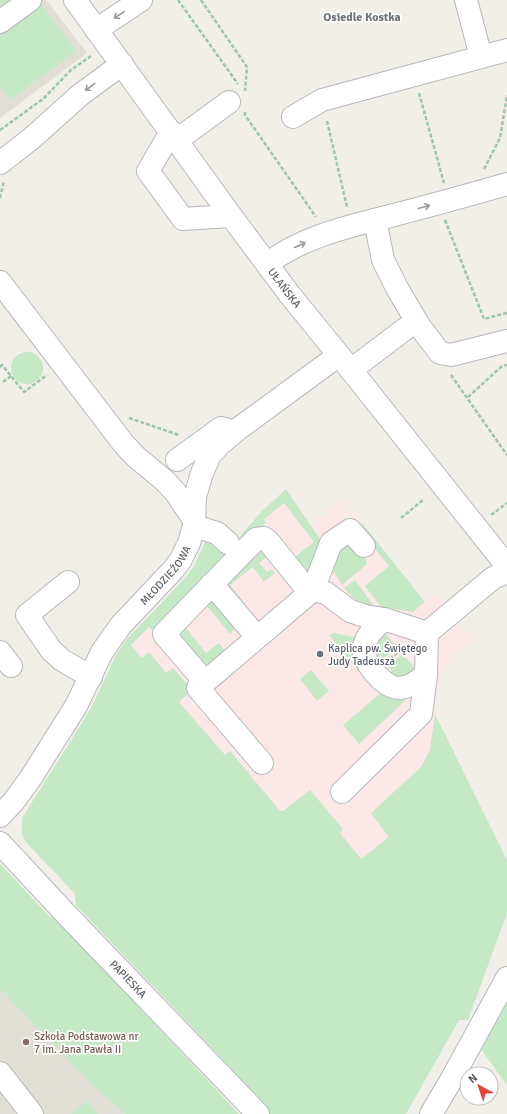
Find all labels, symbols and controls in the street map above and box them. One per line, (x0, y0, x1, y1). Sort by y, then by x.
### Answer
district label: Osiedle Kostka (323, 10, 401, 25)
one-way arrow (114, 11, 125, 19)
one-way arrow (85, 83, 96, 91)
one-way arrow (418, 202, 431, 210)
one-way arrow (294, 241, 306, 248)
street label: UŁAŃSKA (265, 265, 304, 310)
street label: MŁODZIEŻOWA (137, 543, 193, 607)
place label: Kaplica pw. Świętego Judy Tadeusza (328, 641, 427, 668)
marker: Kaplica pw. Świętego Judy Tadeusza (315, 649, 325, 659)
street label: PAPIESKA (107, 957, 150, 1001)
place label: Szkoła Podstawowa nr 7 im. Jana Pawła II (34, 1030, 139, 1056)
marker: Szkoła Podstawowa nr 7 im. Jana Pawła II (21, 1037, 31, 1047)
north arrow (459, 1066, 499, 1106)
text: N (466, 1071, 480, 1086)

